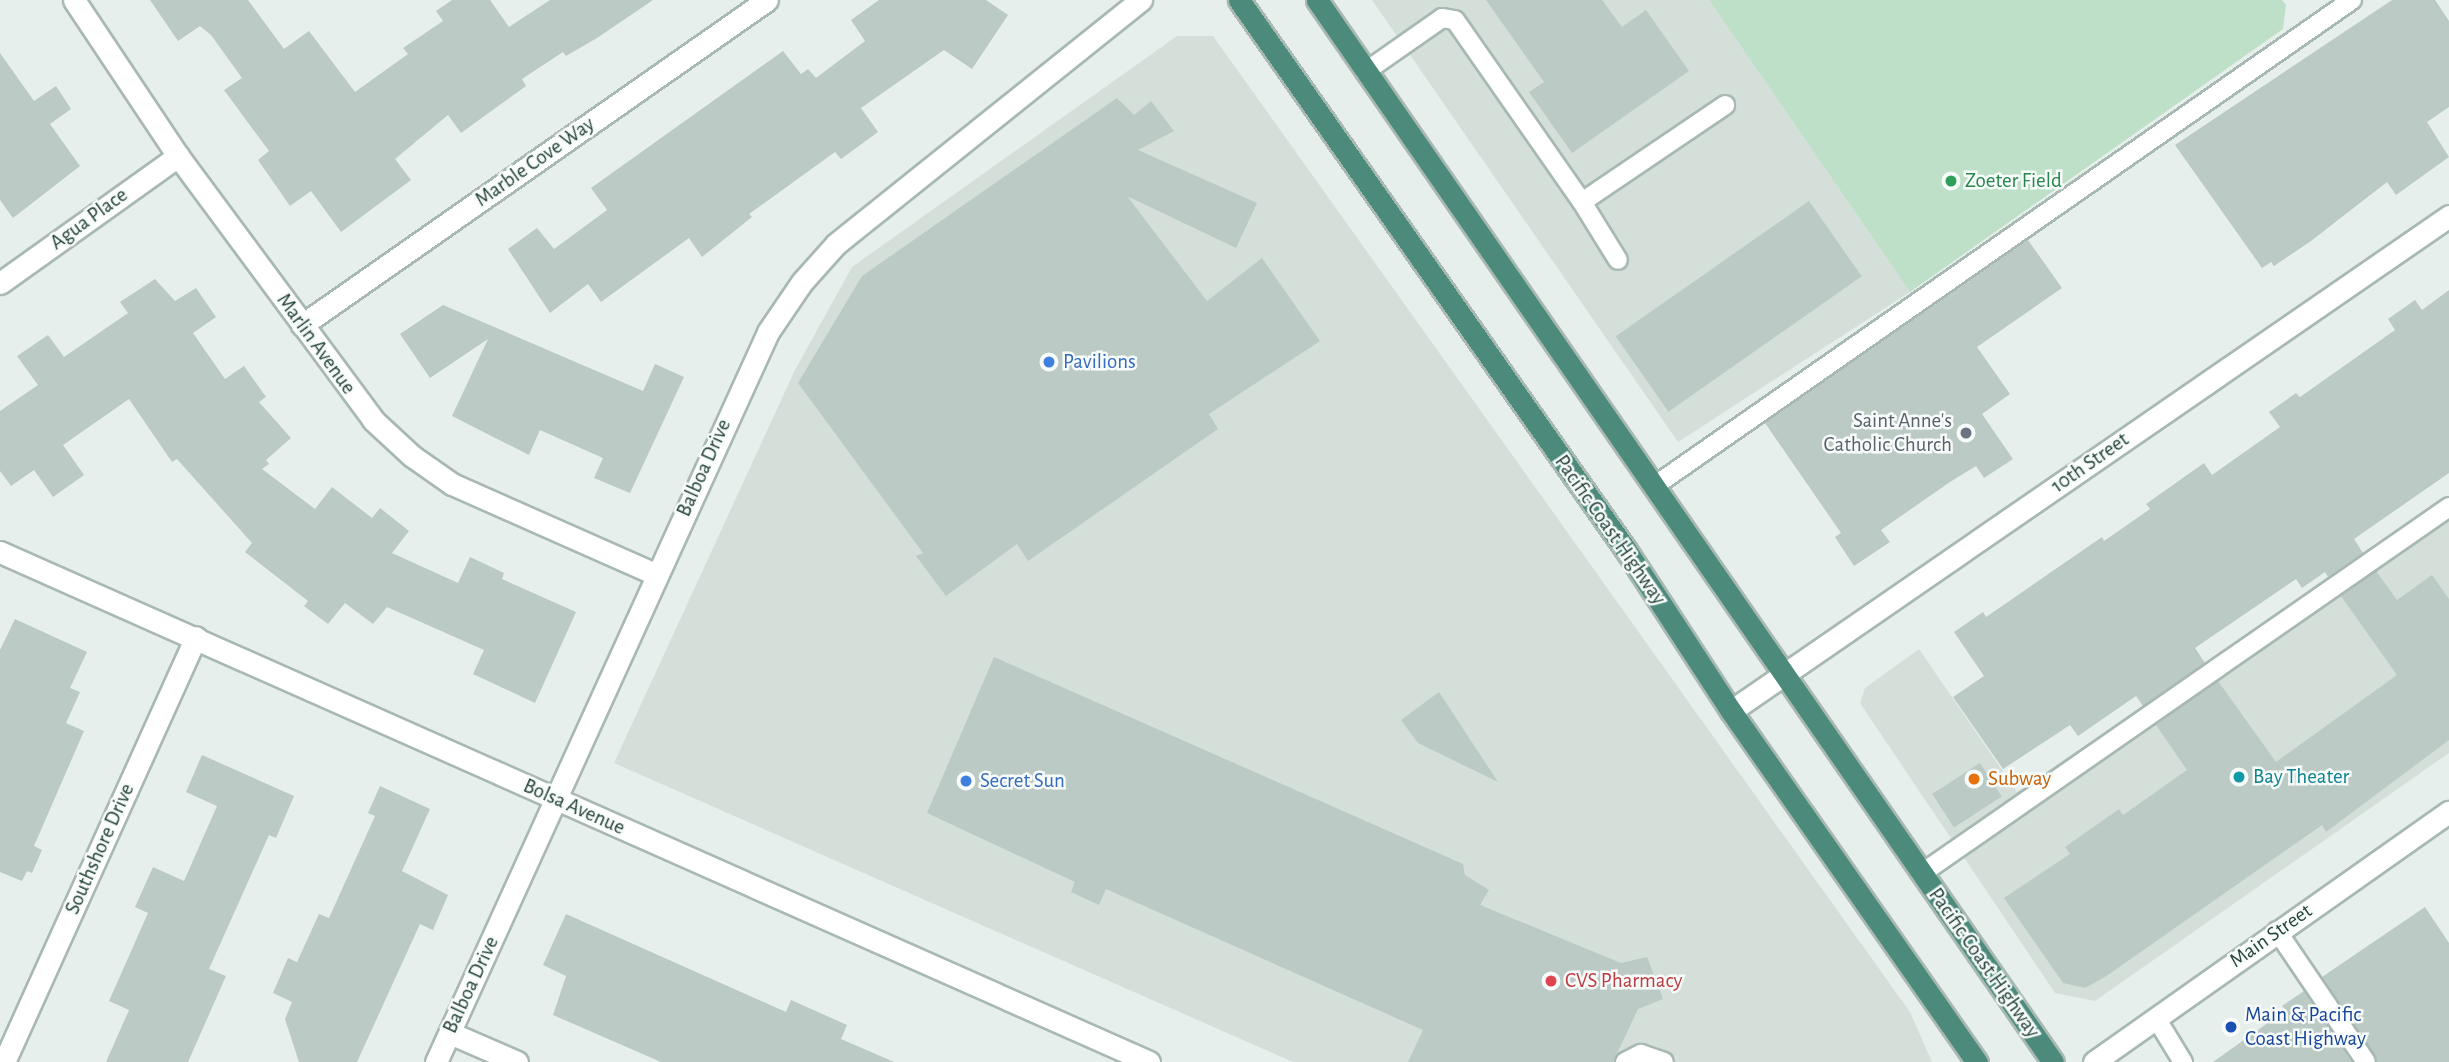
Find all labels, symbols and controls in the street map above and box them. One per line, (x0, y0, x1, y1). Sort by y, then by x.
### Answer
street label: Marble Cove Way (470, 112, 600, 212)
place label: Zoeter Field (1965, 168, 2062, 194)
marker: Zoeter Field (1943, 173, 1959, 189)
street label: Agua Place (45, 182, 133, 256)
street label: Marlin Avenue (271, 289, 361, 399)
place label: Pavilions (1063, 349, 1136, 375)
marker: Pavilions (1041, 354, 1057, 370)
place label: Saint Anne's Catholic Church (1824, 408, 1952, 458)
street label: Balboa Drive (671, 415, 737, 521)
marker: Saint Anne's Catholic Church (1958, 425, 1974, 441)
street label: 10th Street (2046, 427, 2134, 499)
street label: Pacific Coast Highway (1549, 450, 1671, 610)
place label: Bay Theater (2253, 764, 2349, 790)
place label: Subway (1988, 766, 2051, 792)
place label: Secret Sun (980, 768, 1065, 794)
marker: Bay Theater (2231, 769, 2247, 785)
marker: Subway (1966, 771, 1982, 787)
street label: Bolsa Avenue (519, 773, 629, 841)
marker: Secret Sun (958, 773, 974, 789)
street label: Southshore Drive (60, 780, 140, 918)
street label: Pacific Coast Highway (1923, 883, 2045, 1043)
street label: Main Street (2225, 898, 2317, 974)
street label: Balboa Drive (438, 932, 504, 1038)
place label: CVS Pharmacy (1565, 968, 1682, 994)
marker: CVS Pharmacy (1543, 973, 1559, 989)
place label: Main & Pacific Coast Highway (2245, 1002, 2366, 1052)
marker: Main & Pacific Coast Highway (2223, 1019, 2239, 1035)

